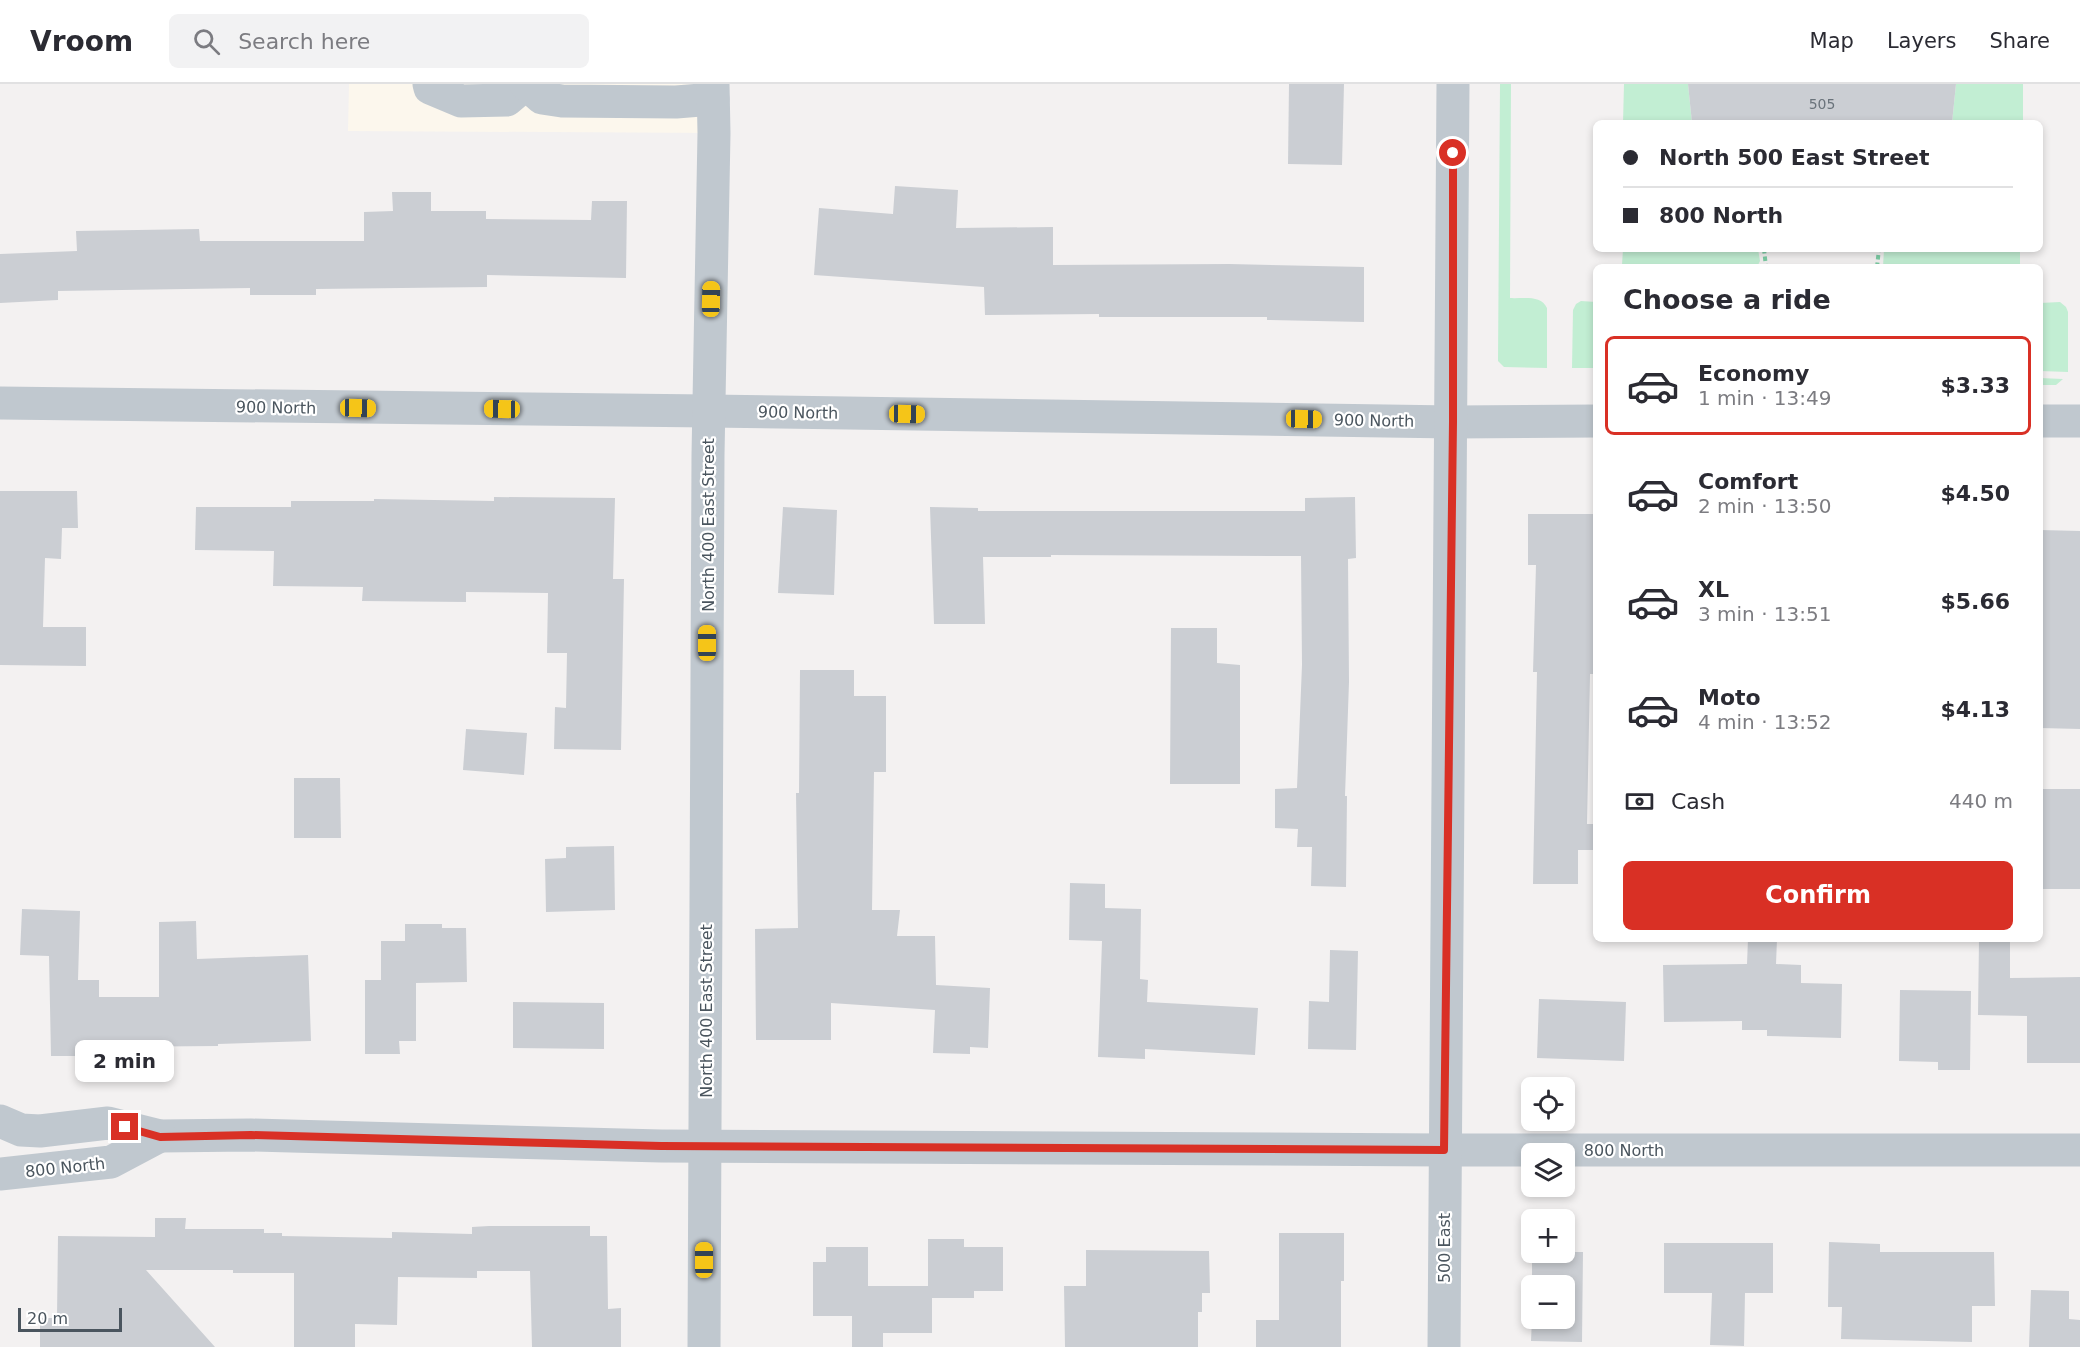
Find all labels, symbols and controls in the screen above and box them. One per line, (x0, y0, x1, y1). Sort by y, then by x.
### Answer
search box (169, 14, 589, 68)
text: Vroom (30, 25, 133, 58)
icon: search (190, 25, 223, 58)
text: Search here (238, 29, 370, 54)
text: Map (1810, 29, 1854, 53)
text: Layers (1887, 29, 1956, 53)
text: Share (1989, 29, 2050, 53)
house number: 505 (1809, 96, 1835, 112)
route start (1439, 139, 1466, 166)
text: North 500 East Street (1659, 145, 1930, 170)
text: 800 North (1659, 203, 1783, 228)
car (702, 281, 720, 317)
text: Choose a ride (1623, 284, 1831, 315)
icon: car (1626, 359, 1680, 413)
text: Economy (1698, 361, 1809, 386)
text: $3.33 (1940, 373, 2010, 398)
text: 1 min · 13:49 (1698, 386, 1832, 410)
street label: 900 North (236, 397, 316, 418)
car (340, 399, 376, 417)
car (484, 400, 520, 418)
street label: 900 North (758, 402, 838, 423)
car (889, 405, 925, 423)
car (1286, 410, 1322, 428)
street label: 900 North (1334, 410, 1414, 431)
street label: North 400 East Street (699, 438, 718, 612)
icon: car (1626, 467, 1680, 521)
text: Comfort (1698, 469, 1798, 494)
text: $4.50 (1940, 481, 2010, 506)
text: 2 min · 13:50 (1698, 494, 1832, 518)
icon: car (1626, 575, 1680, 629)
text: XL (1698, 577, 1729, 602)
text: $5.66 (1940, 589, 2010, 614)
text: 3 min · 13:51 (1698, 602, 1832, 626)
car (698, 625, 716, 661)
icon: car (1626, 683, 1680, 737)
text: Moto (1698, 685, 1761, 710)
text: $4.13 (1940, 697, 2010, 722)
text: 4 min · 13:52 (1698, 710, 1832, 734)
icon: cash (1623, 785, 1656, 818)
text: Cash (1671, 789, 1725, 814)
text: 440 m (1949, 789, 2013, 813)
button: Confirm (1623, 861, 2013, 930)
street label: North 400 East Street (697, 924, 716, 1098)
callout: 2 min (76, 1040, 174, 1082)
text: 2 min (93, 1049, 156, 1073)
map controls (1521, 1077, 1575, 1329)
button: locate (1521, 1077, 1575, 1131)
route end (111, 1113, 138, 1140)
street label: 800 North (1584, 1141, 1664, 1160)
button: layers (1521, 1143, 1575, 1197)
street label: 800 North (24, 1154, 106, 1181)
button: + (1521, 1209, 1575, 1263)
street label: 500 East (1435, 1213, 1454, 1283)
car (695, 1242, 713, 1278)
button: − (1521, 1275, 1575, 1329)
scale bar (18, 1305, 122, 1332)
text: 20 m (27, 1309, 68, 1328)

